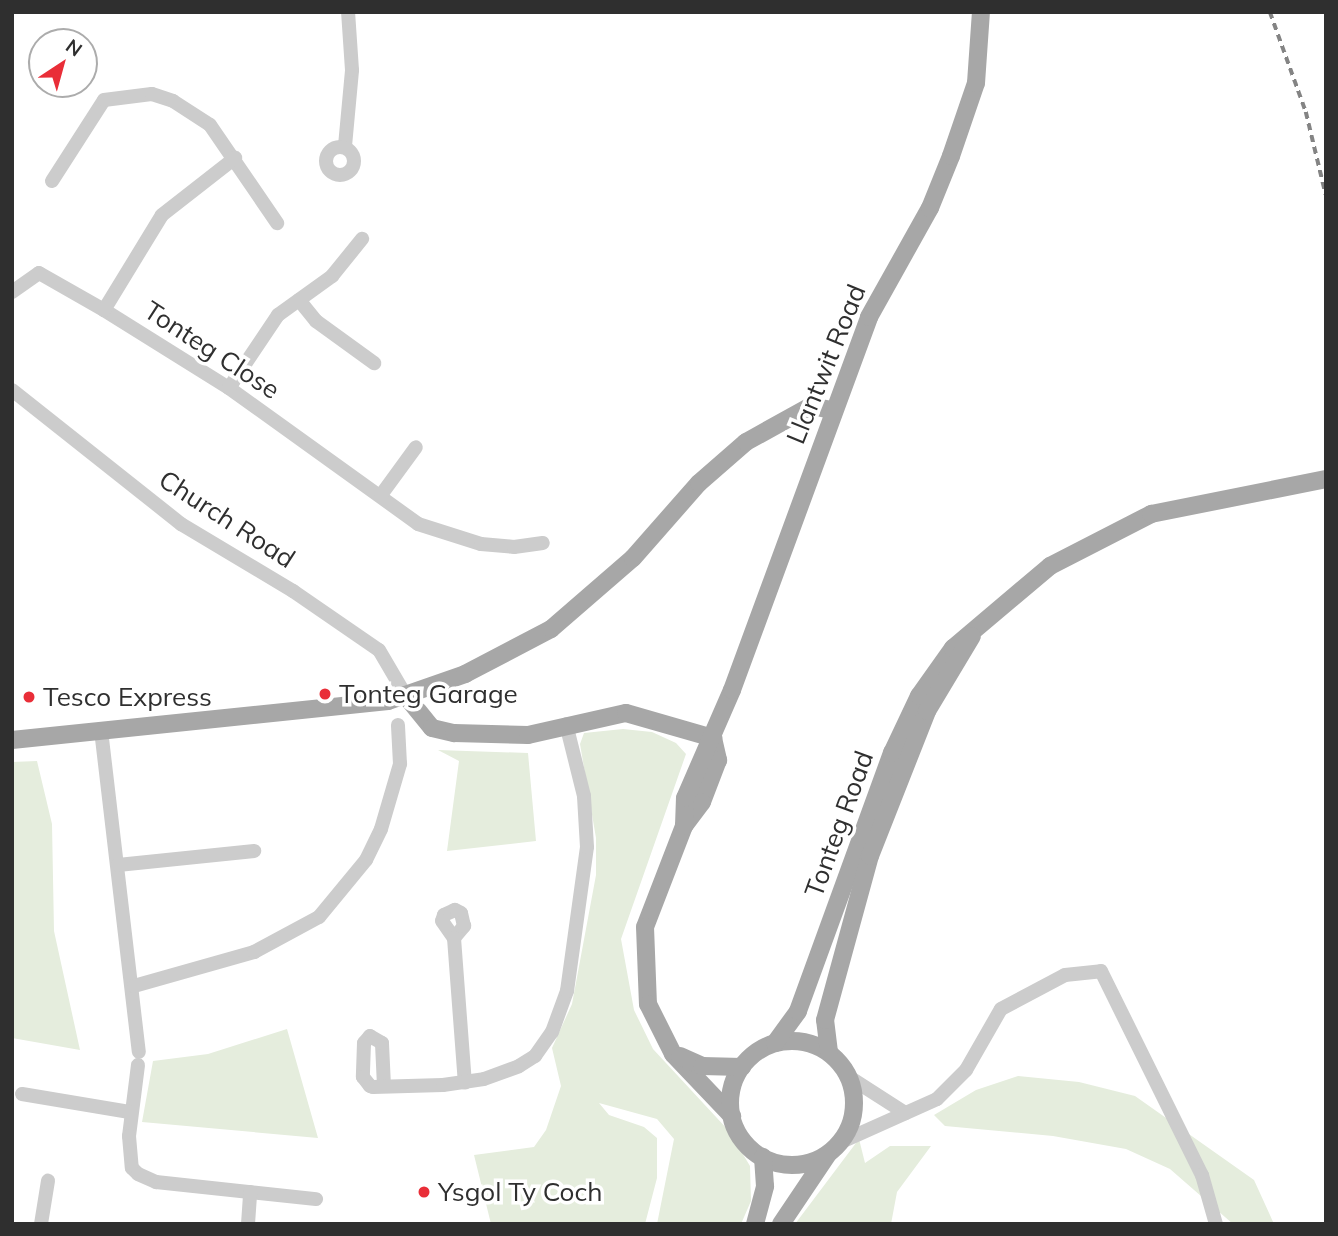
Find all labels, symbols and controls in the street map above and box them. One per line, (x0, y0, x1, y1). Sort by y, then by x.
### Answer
north arrow (28, 28, 98, 98)
text: N (61, 34, 87, 62)
street label: Llantwit Road (780, 280, 872, 448)
street label: Tonteg Close (138, 295, 286, 405)
street label: Church Road (153, 463, 301, 575)
place label: Tonteg Garage (339, 678, 518, 710)
place label: Tesco Express (43, 681, 212, 713)
marker: Tonteg Garage (317, 686, 333, 702)
marker: Tesco Express (21, 689, 37, 705)
street label: Tonteg Road (798, 747, 880, 901)
place label: Ysgol Ty Coch (438, 1176, 603, 1208)
marker: Ysgol Ty Coch (416, 1184, 432, 1200)

